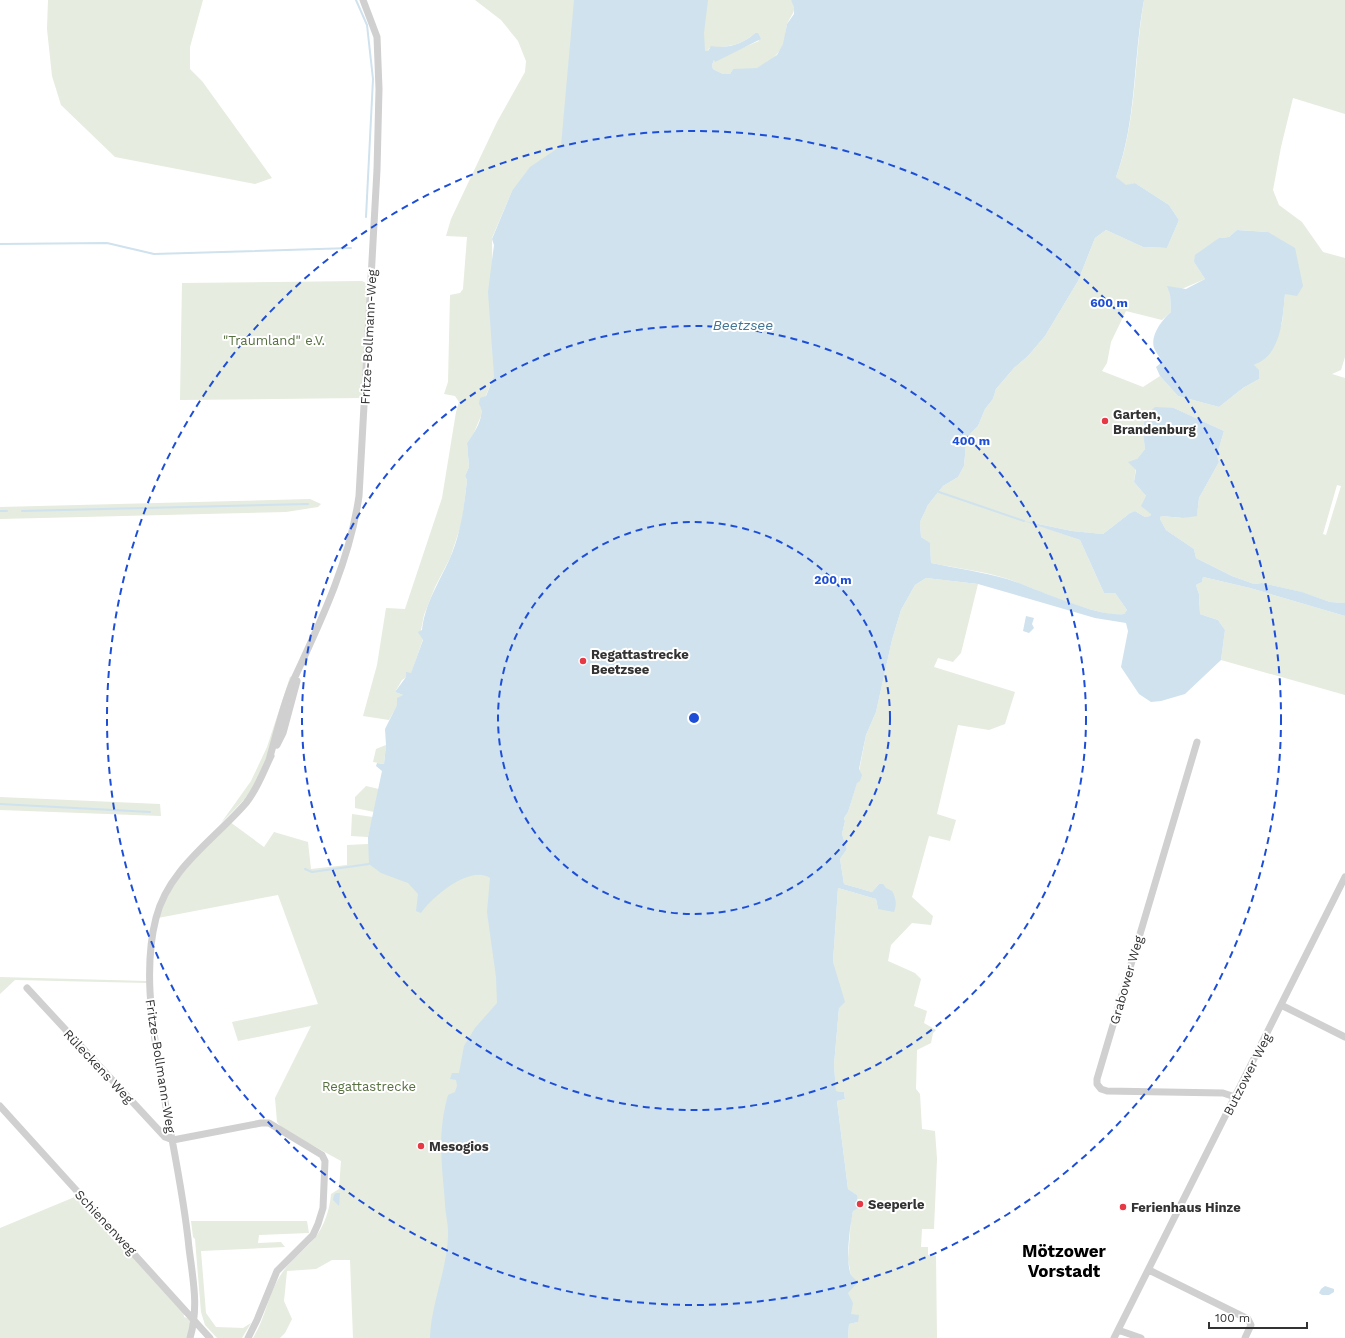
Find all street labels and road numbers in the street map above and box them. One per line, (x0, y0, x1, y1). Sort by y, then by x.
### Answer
street label: Fritze-Bollmann-Weg (357, 269, 380, 405)
street label: Grabower Weg (1107, 934, 1146, 1026)
street label: Fritze-Bollmann-Weg (143, 998, 179, 1134)
street label: Rüleckens Weg (61, 1026, 137, 1106)
street label: Butzower Weg (1220, 1031, 1275, 1118)
street label: Schienenweg (72, 1187, 140, 1258)

